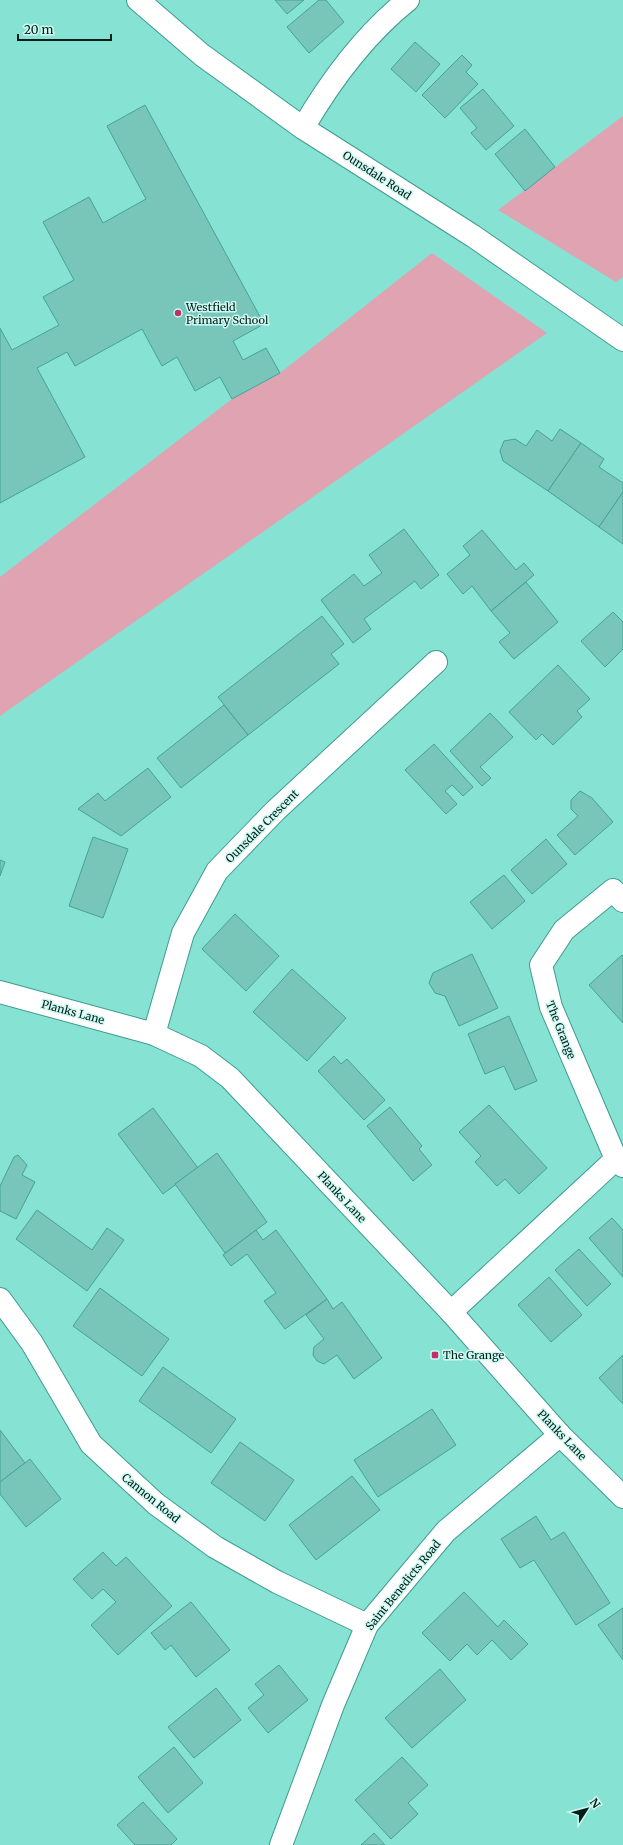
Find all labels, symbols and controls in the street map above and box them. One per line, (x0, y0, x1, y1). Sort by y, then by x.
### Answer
scale bar (18, 16, 111, 42)
text: 20 m (24, 22, 53, 37)
street label: Ounsdale Road (340, 148, 414, 203)
place label: Westfield Primary School (185, 300, 269, 327)
marker: Westfield Primary School (173, 308, 183, 318)
street label: Ounsdale Crescent (222, 786, 302, 866)
street label: Planks Lane (40, 997, 106, 1027)
street label: The Grange (543, 999, 579, 1061)
street label: Planks Lane (315, 1169, 369, 1226)
place label: The Grange (443, 1348, 505, 1362)
marker: The Grange (430, 1350, 440, 1360)
street label: Planks Lane (535, 1407, 590, 1463)
street label: Cannon Road (119, 1470, 183, 1526)
street label: Saint Benedicts Road (362, 1537, 444, 1633)
north arrow (567, 1789, 607, 1829)
text: N (587, 1795, 603, 1811)

